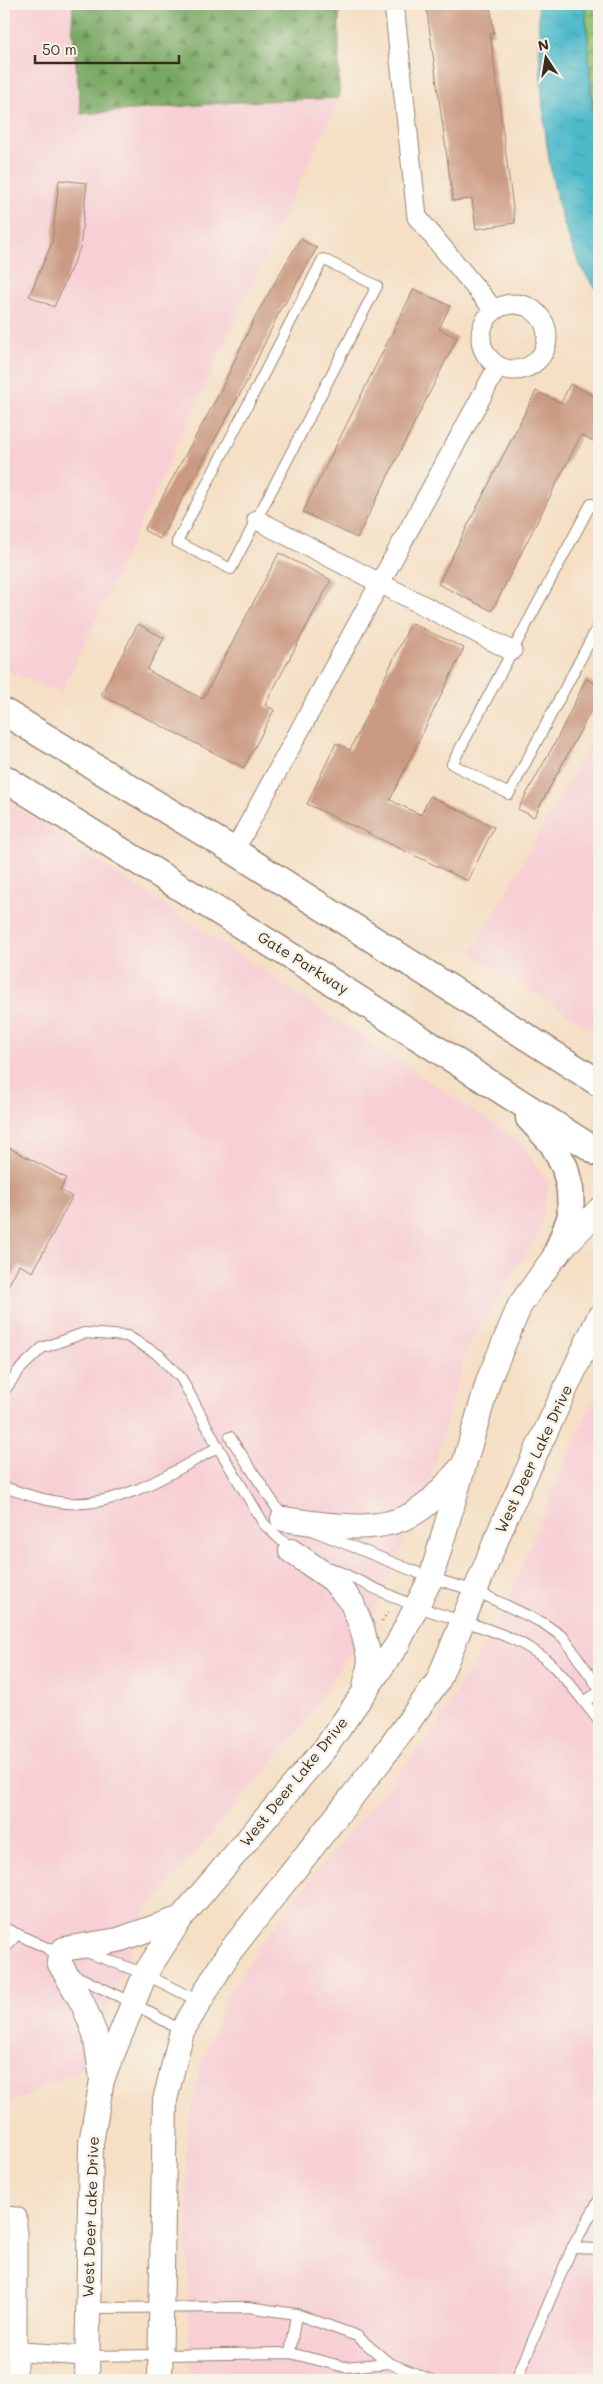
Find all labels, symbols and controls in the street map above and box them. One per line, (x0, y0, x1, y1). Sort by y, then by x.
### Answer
scale bar (35, 32, 179, 64)
north arrow (520, 32, 570, 82)
text: N (536, 34, 550, 55)
text: 50 m (42, 39, 77, 59)
street label: Gate Parkway (254, 926, 353, 998)
street label: West Deer Lake Drive (490, 1381, 576, 1536)
street label: West Deer Lake Drive (235, 1712, 352, 1850)
street label: West Deer Lake Drive (77, 2136, 103, 2298)

